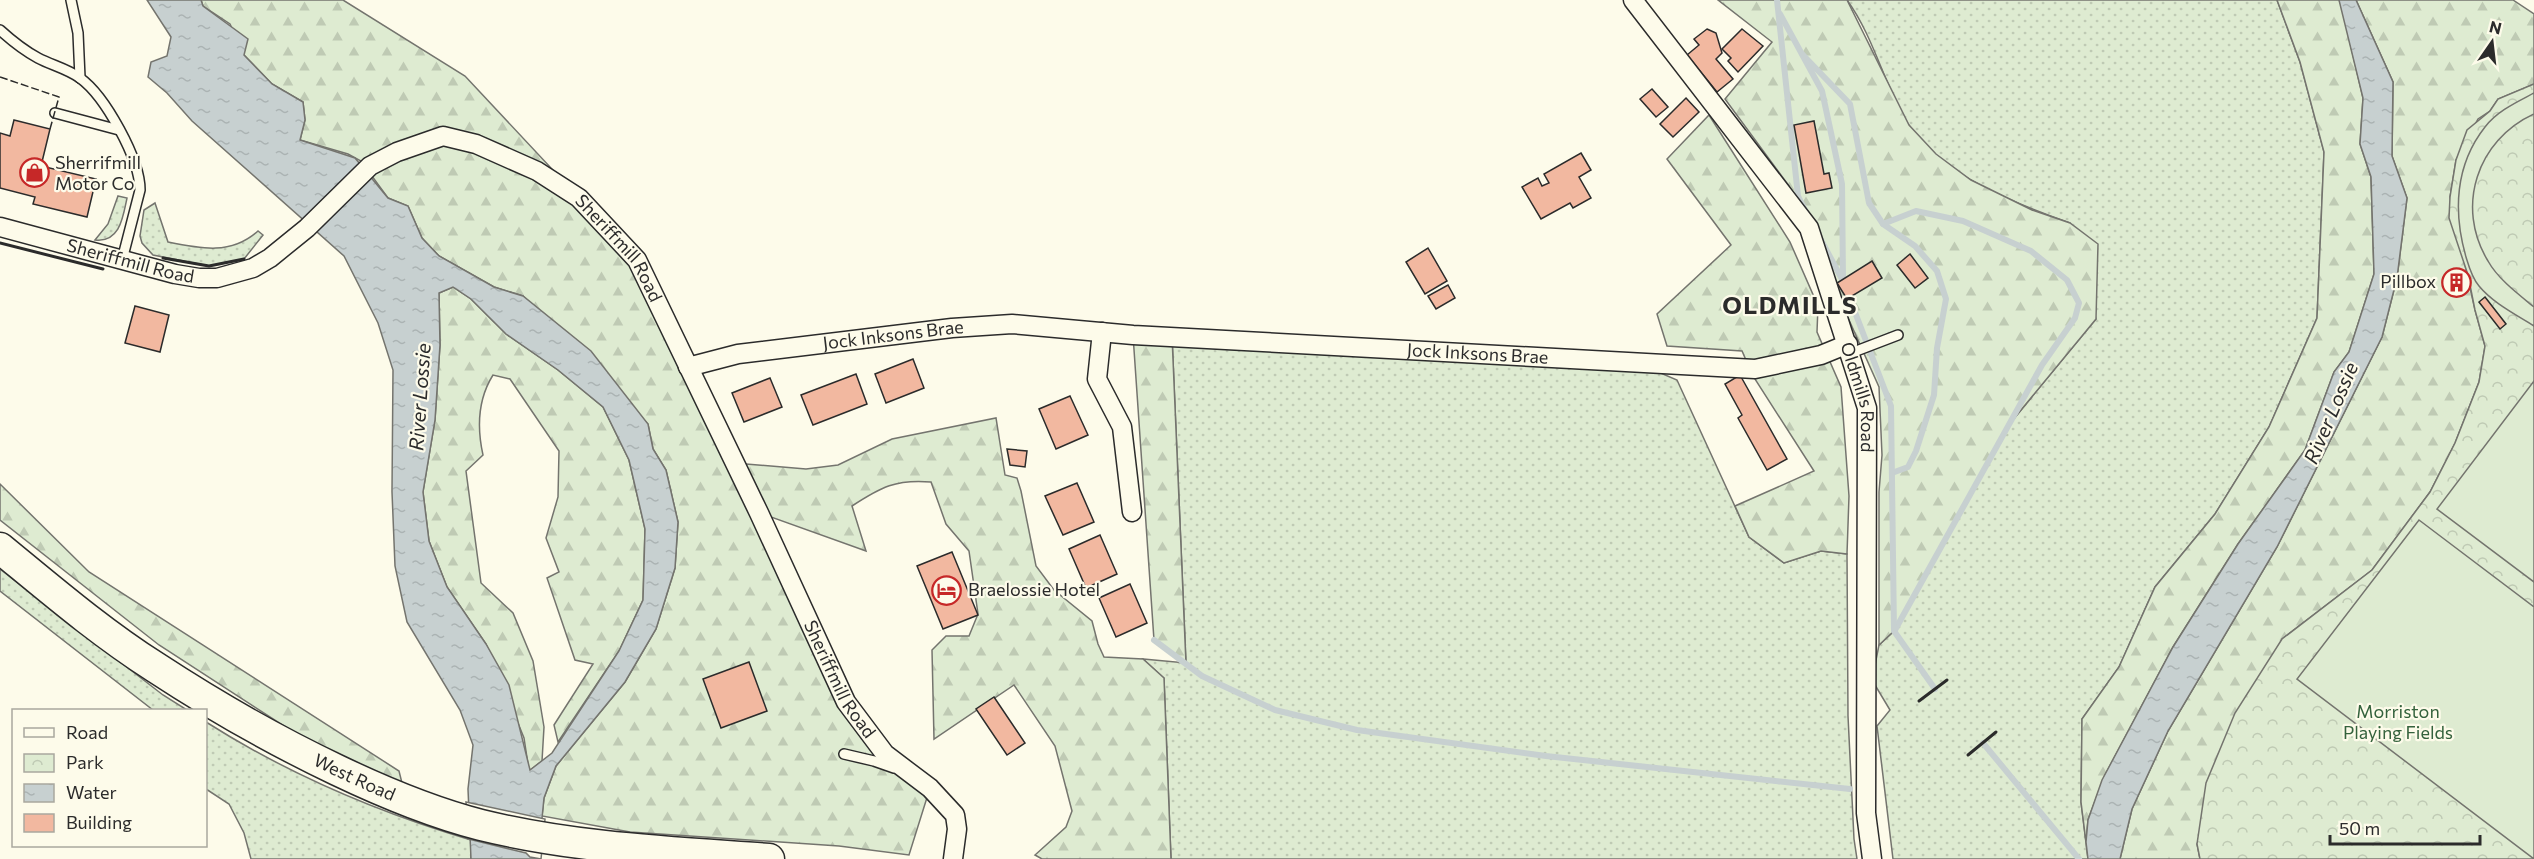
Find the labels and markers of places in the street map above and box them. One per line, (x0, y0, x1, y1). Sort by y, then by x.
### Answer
place label: Sherrifmill Motor Co (55, 151, 141, 194)
shop icon: Sherrifmill Motor Co (18, 157, 50, 189)
building icon: Pillbox (2441, 266, 2473, 298)
place label: Pillbox (2380, 270, 2436, 292)
hotel icon: Braelossie Hotel (931, 574, 963, 606)
place label: Braelossie Hotel (968, 578, 1100, 600)

